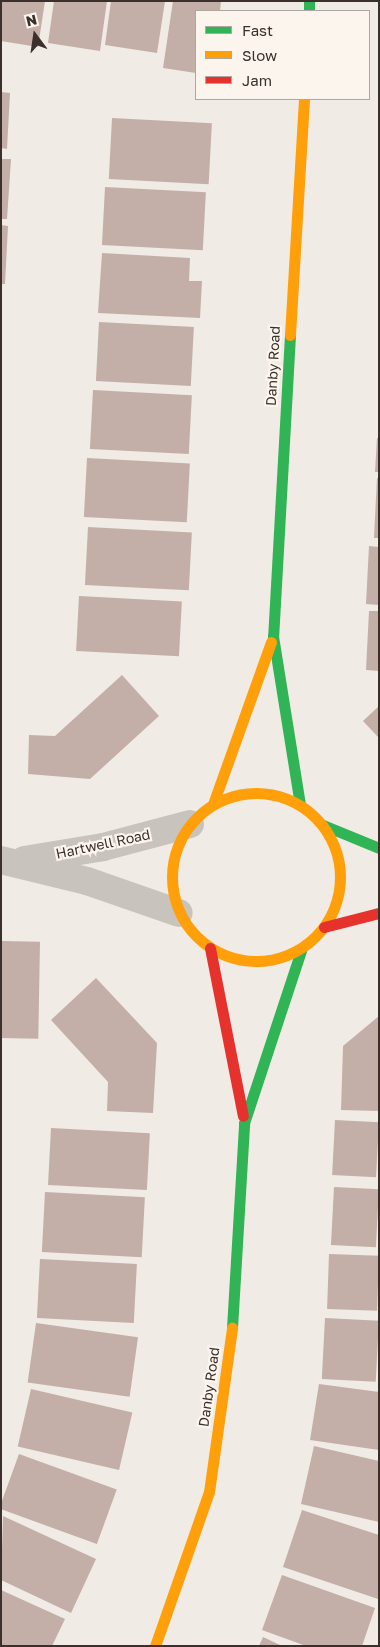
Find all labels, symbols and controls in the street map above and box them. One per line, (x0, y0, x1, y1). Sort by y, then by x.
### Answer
north arrow (10, 10, 60, 60)
text: N (24, 10, 38, 29)
legend (195, 10, 370, 100)
text: Fast (242, 21, 273, 39)
text: Slow (242, 46, 277, 64)
text: Jam (242, 71, 272, 89)
street label: Danby Road (263, 325, 283, 407)
street label: Hartwell Road (54, 826, 152, 862)
street label: Danby Road (195, 1346, 223, 1428)

